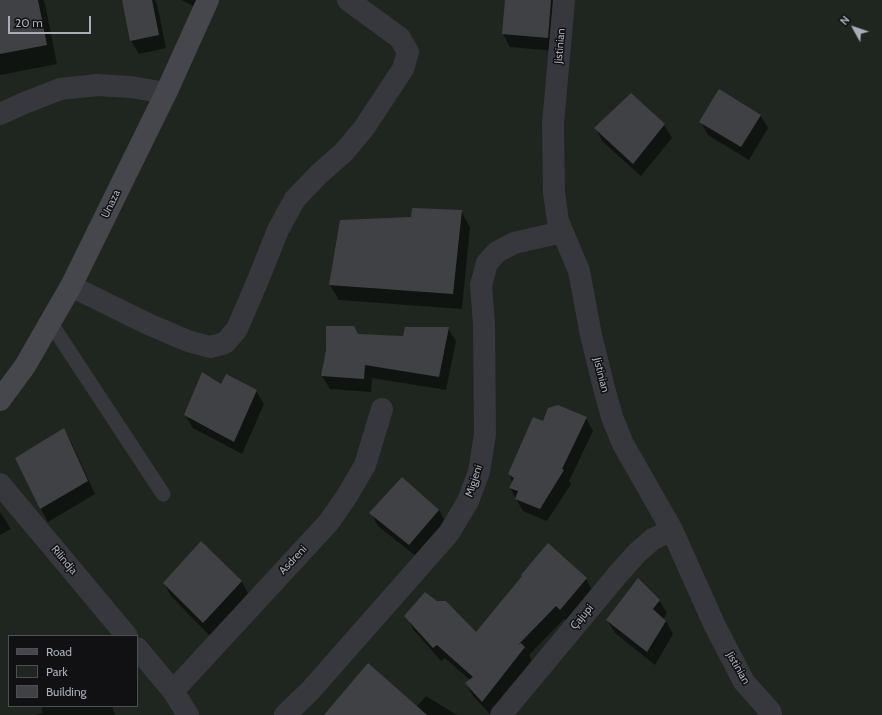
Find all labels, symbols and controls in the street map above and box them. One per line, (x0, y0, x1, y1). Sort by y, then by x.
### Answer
scale bar (10, 8, 93, 34)
north arrow (834, 8, 874, 48)
text: N (837, 13, 853, 28)
text: 20 m (15, 15, 43, 30)
street label: Jistinian (552, 28, 568, 64)
street label: Unaza (99, 188, 123, 220)
street label: Jistinian (590, 356, 612, 394)
street label: Migjeni (463, 463, 485, 499)
street label: Rilindja (48, 543, 80, 577)
street label: Asdreni (276, 543, 310, 577)
street label: Çajupi (568, 602, 596, 632)
legend (8, 635, 138, 707)
text: Road (46, 644, 72, 659)
street label: Jistinian (723, 649, 753, 687)
text: Park (46, 664, 68, 679)
text: Building (46, 684, 87, 699)

